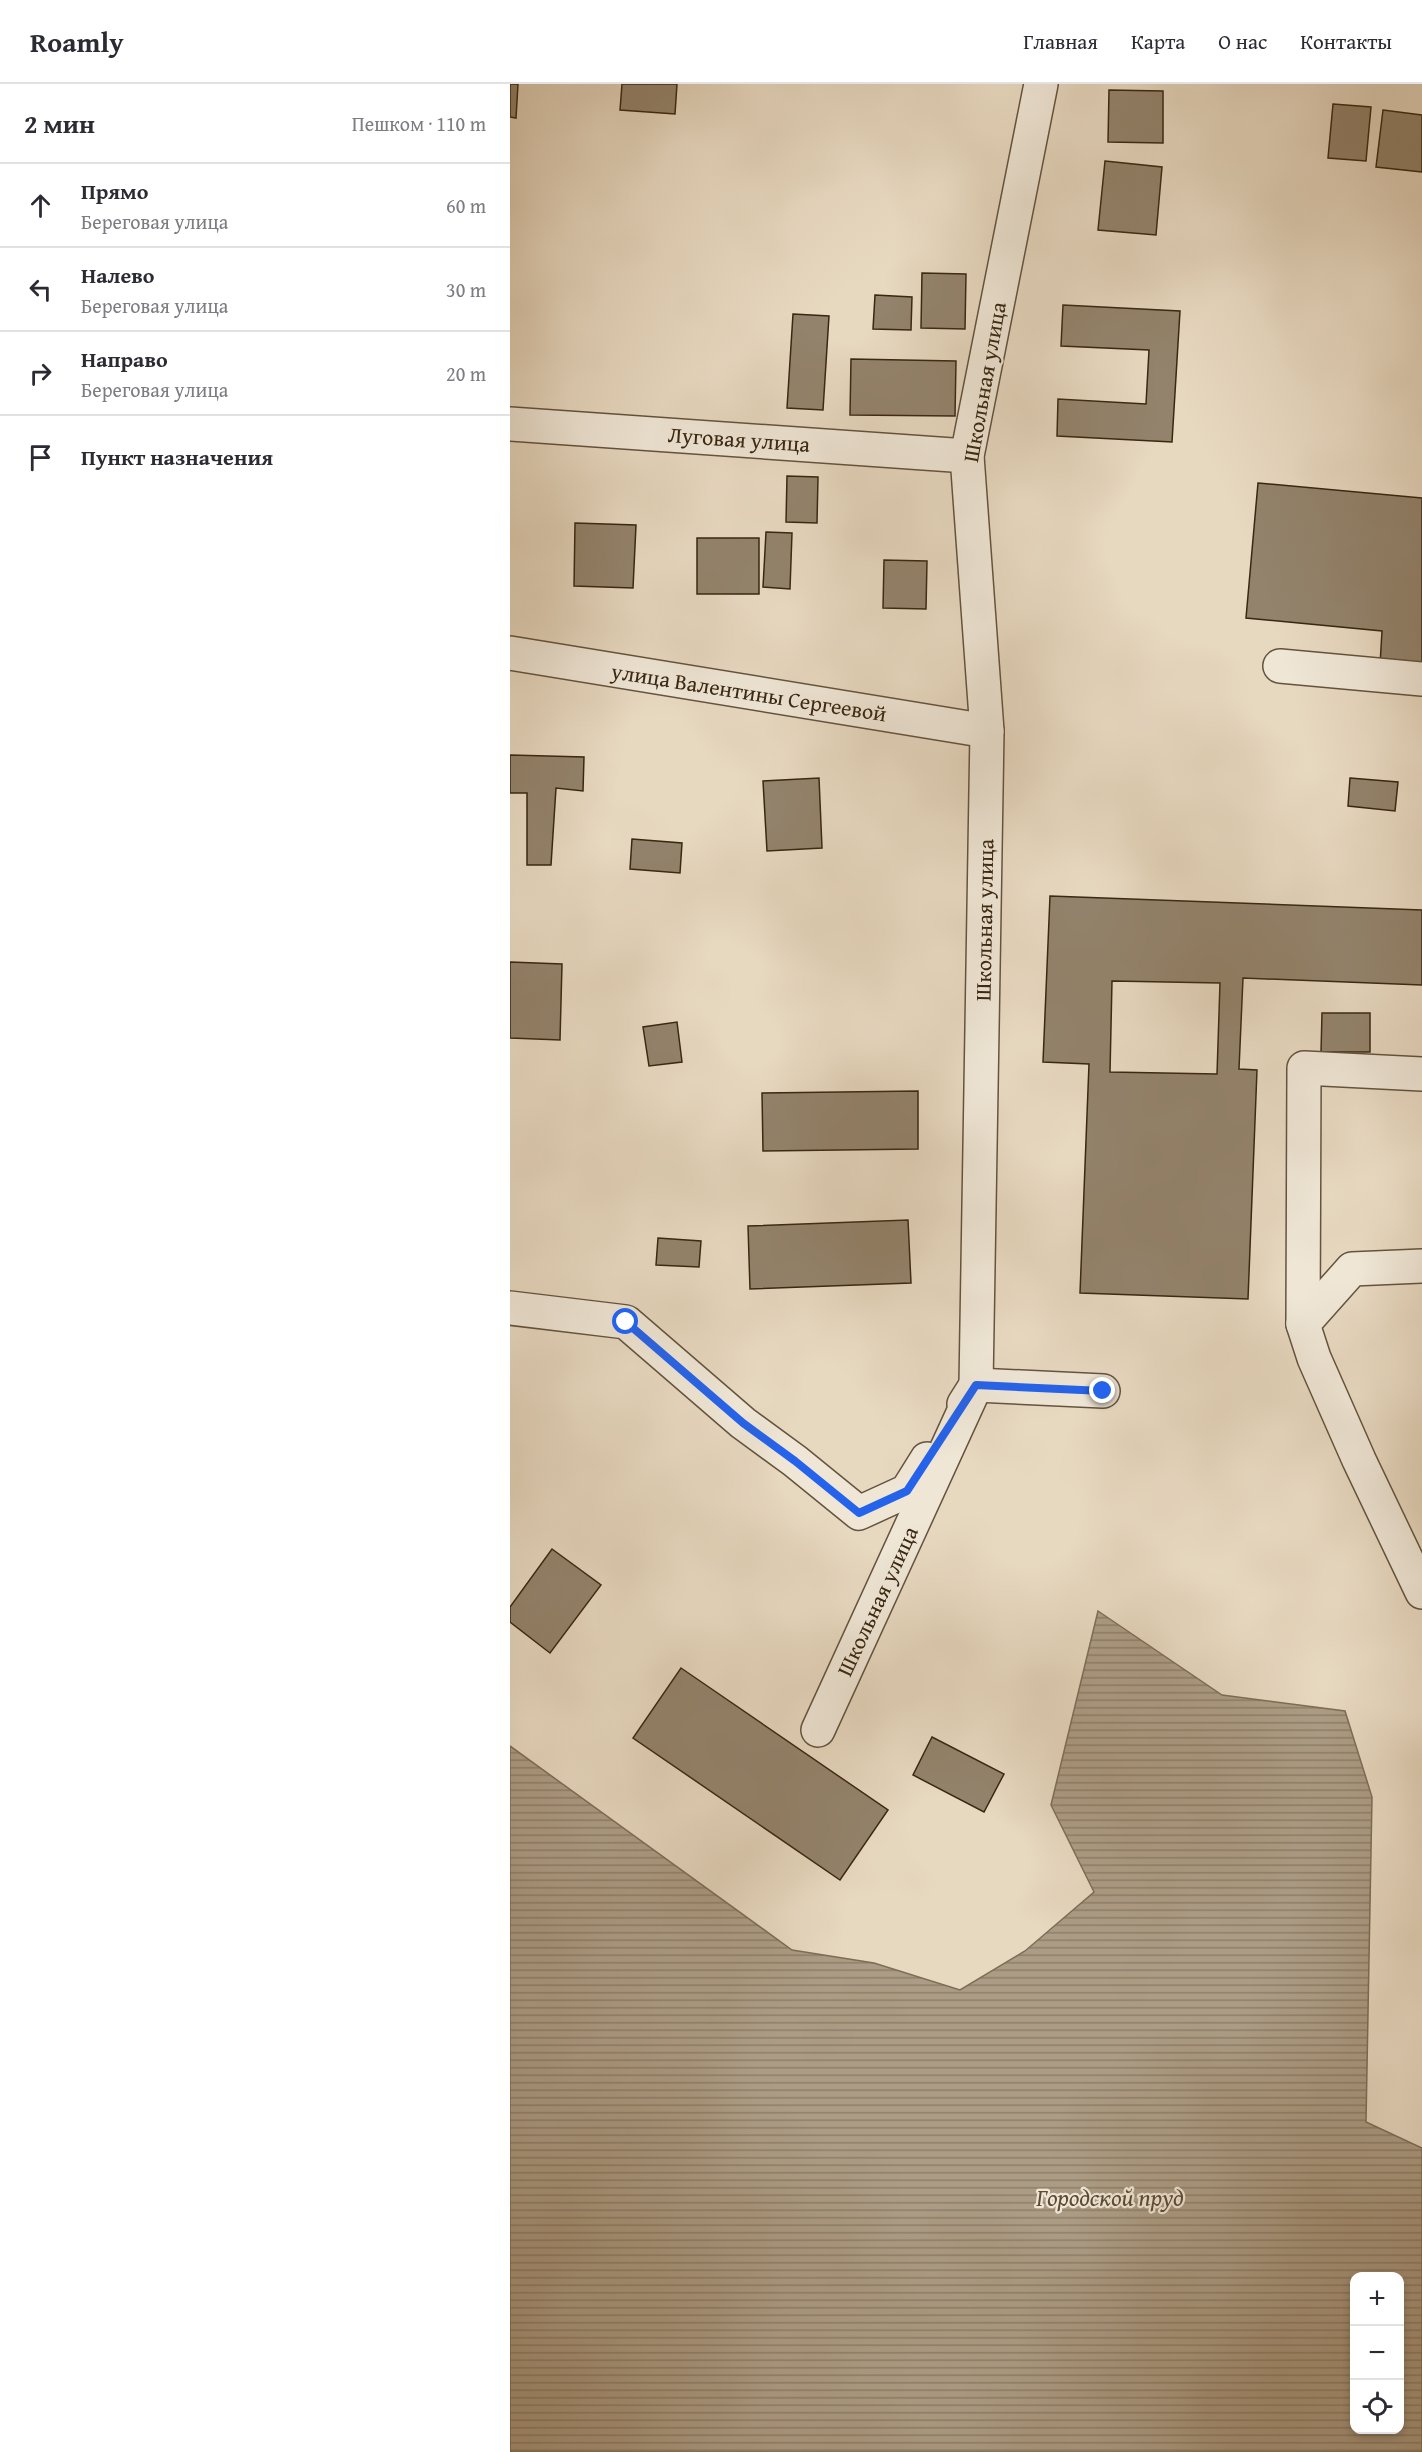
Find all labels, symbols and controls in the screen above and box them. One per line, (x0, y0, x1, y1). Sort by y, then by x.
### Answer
text: Roamly (30, 21, 124, 62)
text: Главная (1023, 26, 1098, 57)
text: Карта (1131, 26, 1185, 57)
text: О нас (1218, 26, 1267, 57)
text: Контакты (1300, 26, 1392, 57)
text: 2 мин (24, 104, 95, 143)
text: Пешком · 110 m (352, 109, 486, 138)
text: Прямо (81, 175, 148, 207)
icon: ahead (24, 189, 57, 222)
text: 60 m (446, 191, 486, 220)
text: Береговая улица (81, 207, 228, 236)
text: Налево (81, 259, 154, 291)
icon: left (24, 273, 57, 306)
text: 30 m (446, 275, 486, 304)
text: Береговая улица (81, 291, 228, 320)
street label: Школьная улица (954, 299, 1014, 465)
text: Направо (81, 343, 168, 375)
icon: right (24, 357, 57, 390)
text: 20 m (446, 359, 486, 388)
text: Береговая улица (81, 375, 228, 404)
street label: Луговая улица (667, 418, 812, 460)
icon: arrive (24, 441, 57, 474)
text: Пункт назначения (81, 441, 273, 473)
street label: улица Валентины Сергеевой (608, 654, 889, 730)
street label: Школьная улица (967, 838, 1001, 1001)
route start (612, 1308, 638, 1334)
route end (1089, 1377, 1115, 1403)
street label: Школьная улица (828, 1520, 926, 1681)
water label: Городской пруд (1035, 2180, 1184, 2215)
map controls (1350, 2272, 1404, 2434)
button: + (1350, 2272, 1404, 2326)
button: − (1350, 2326, 1404, 2380)
button: locate (1350, 2380, 1404, 2434)

